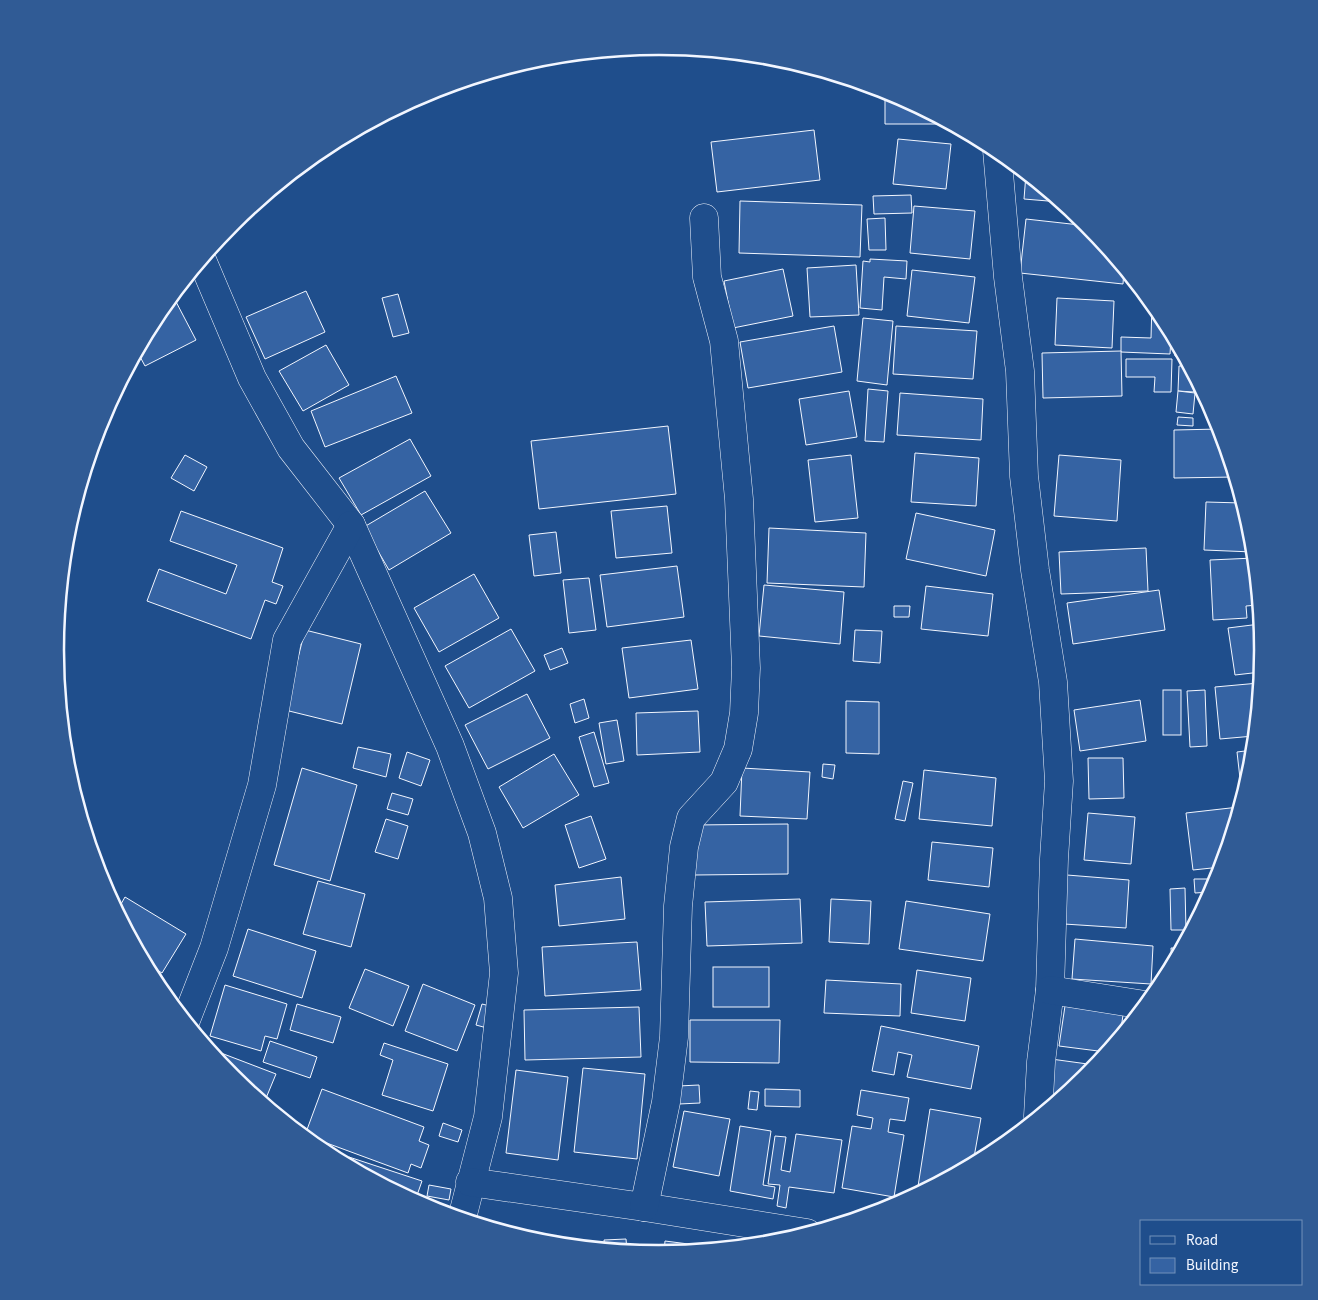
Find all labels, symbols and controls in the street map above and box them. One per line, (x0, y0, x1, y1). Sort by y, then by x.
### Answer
legend (1140, 1220, 1303, 1285)
text: Road (1186, 1230, 1218, 1251)
text: Building (1186, 1255, 1239, 1276)

